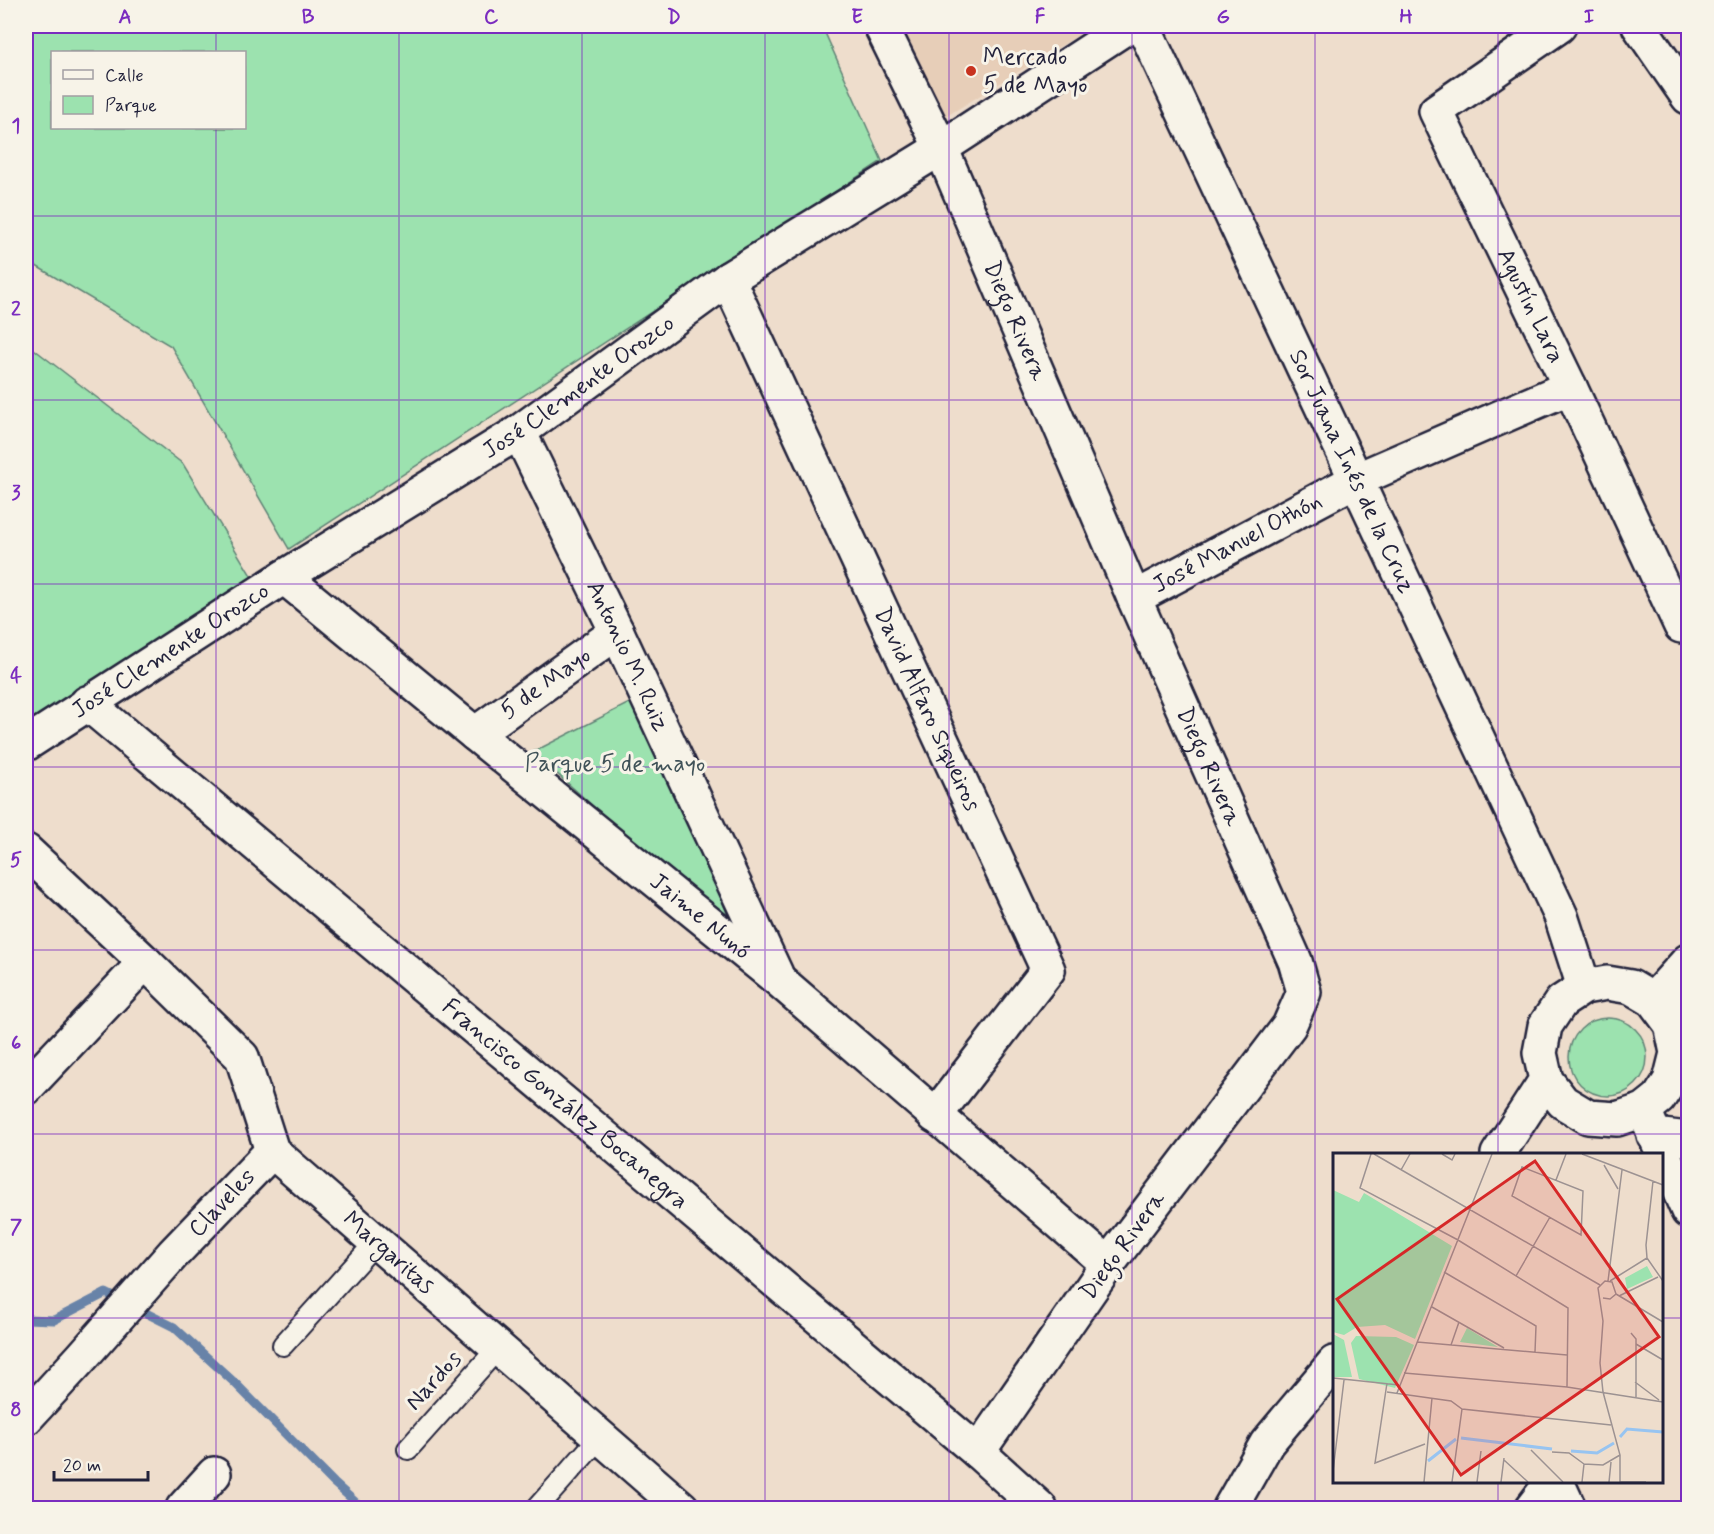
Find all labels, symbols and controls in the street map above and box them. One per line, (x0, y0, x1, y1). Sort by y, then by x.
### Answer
text: A (118, 4, 132, 31)
text: B (302, 4, 315, 31)
text: C (484, 4, 499, 31)
text: D (667, 4, 681, 31)
text: E (851, 4, 863, 31)
text: F (1035, 4, 1046, 31)
text: G (1216, 4, 1230, 31)
text: H (1399, 4, 1413, 31)
text: I (1584, 4, 1594, 31)
place label: Mercado 5 de Mayo (983, 42, 1088, 101)
legend (51, 51, 246, 129)
text: Calle (105, 64, 144, 88)
marker: Mercado 5 de Mayo (964, 64, 978, 78)
text: Parque (105, 94, 157, 118)
text: 1 (12, 113, 20, 140)
street label: Agustín Lara (1490, 243, 1572, 368)
street label: Diego Rivera (976, 256, 1055, 386)
text: 2 (11, 296, 21, 323)
street label: José Clemente Orozco (477, 308, 681, 466)
street label: Sor Juana Inés de la Cruz (1282, 344, 1423, 598)
text: 3 (11, 480, 21, 507)
street label: José Manuel Othón (1147, 485, 1327, 601)
street label: José Clemente Orozco (66, 575, 275, 726)
street label: Antonio M. Ruiz (579, 576, 677, 736)
street label: David Alfaro Siqueiros (867, 602, 988, 817)
street label: 5 de Mayo (494, 640, 597, 726)
text: 4 (10, 663, 22, 690)
street label: Diego Rivera (1169, 702, 1249, 831)
park label: Parque 5 de mayo (525, 749, 705, 780)
text: 5 (10, 847, 22, 874)
street label: Jaime Nunó (643, 866, 757, 967)
street label: Francisco González Bocanegra (435, 992, 695, 1216)
text: 6 (11, 1030, 21, 1057)
inset map (1333, 1153, 1663, 1483)
street label: Claveles (182, 1162, 263, 1244)
street label: Diego Rivera (1073, 1185, 1176, 1308)
street label: Margaritas (336, 1204, 441, 1301)
text: 7 (10, 1214, 22, 1241)
street label: Nardos (399, 1344, 469, 1418)
text: 8 (10, 1397, 22, 1424)
scale bar (54, 1444, 148, 1482)
text: 20 m (63, 1454, 101, 1478)

